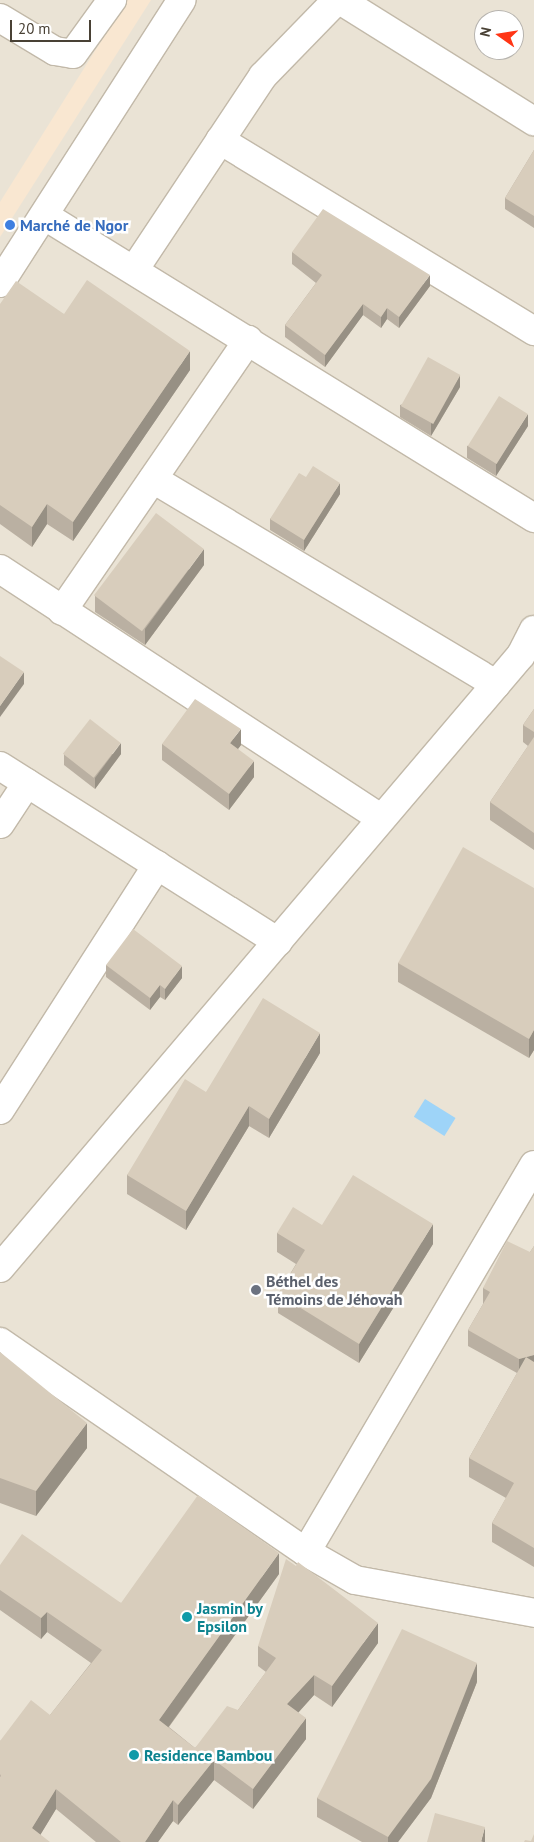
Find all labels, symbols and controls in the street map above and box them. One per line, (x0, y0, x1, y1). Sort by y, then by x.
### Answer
scale bar (12, 10, 94, 42)
north arrow (474, 10, 524, 60)
text: 20 m (18, 19, 51, 38)
text: N (476, 25, 495, 38)
place label: Marché de Ngor (20, 215, 128, 235)
marker: Marché de Ngor (4, 219, 16, 231)
place label: Béthel des Témoins de Jéhovah (266, 1271, 402, 1309)
marker: Béthel des Témoins de Jéhovah (250, 1284, 262, 1296)
place label: Jasmin by Epsilon (197, 1598, 263, 1636)
marker: Jasmin by Epsilon (181, 1611, 193, 1623)
place label: Residence Bambou (144, 1745, 272, 1765)
marker: Residence Bambou (128, 1749, 140, 1761)

